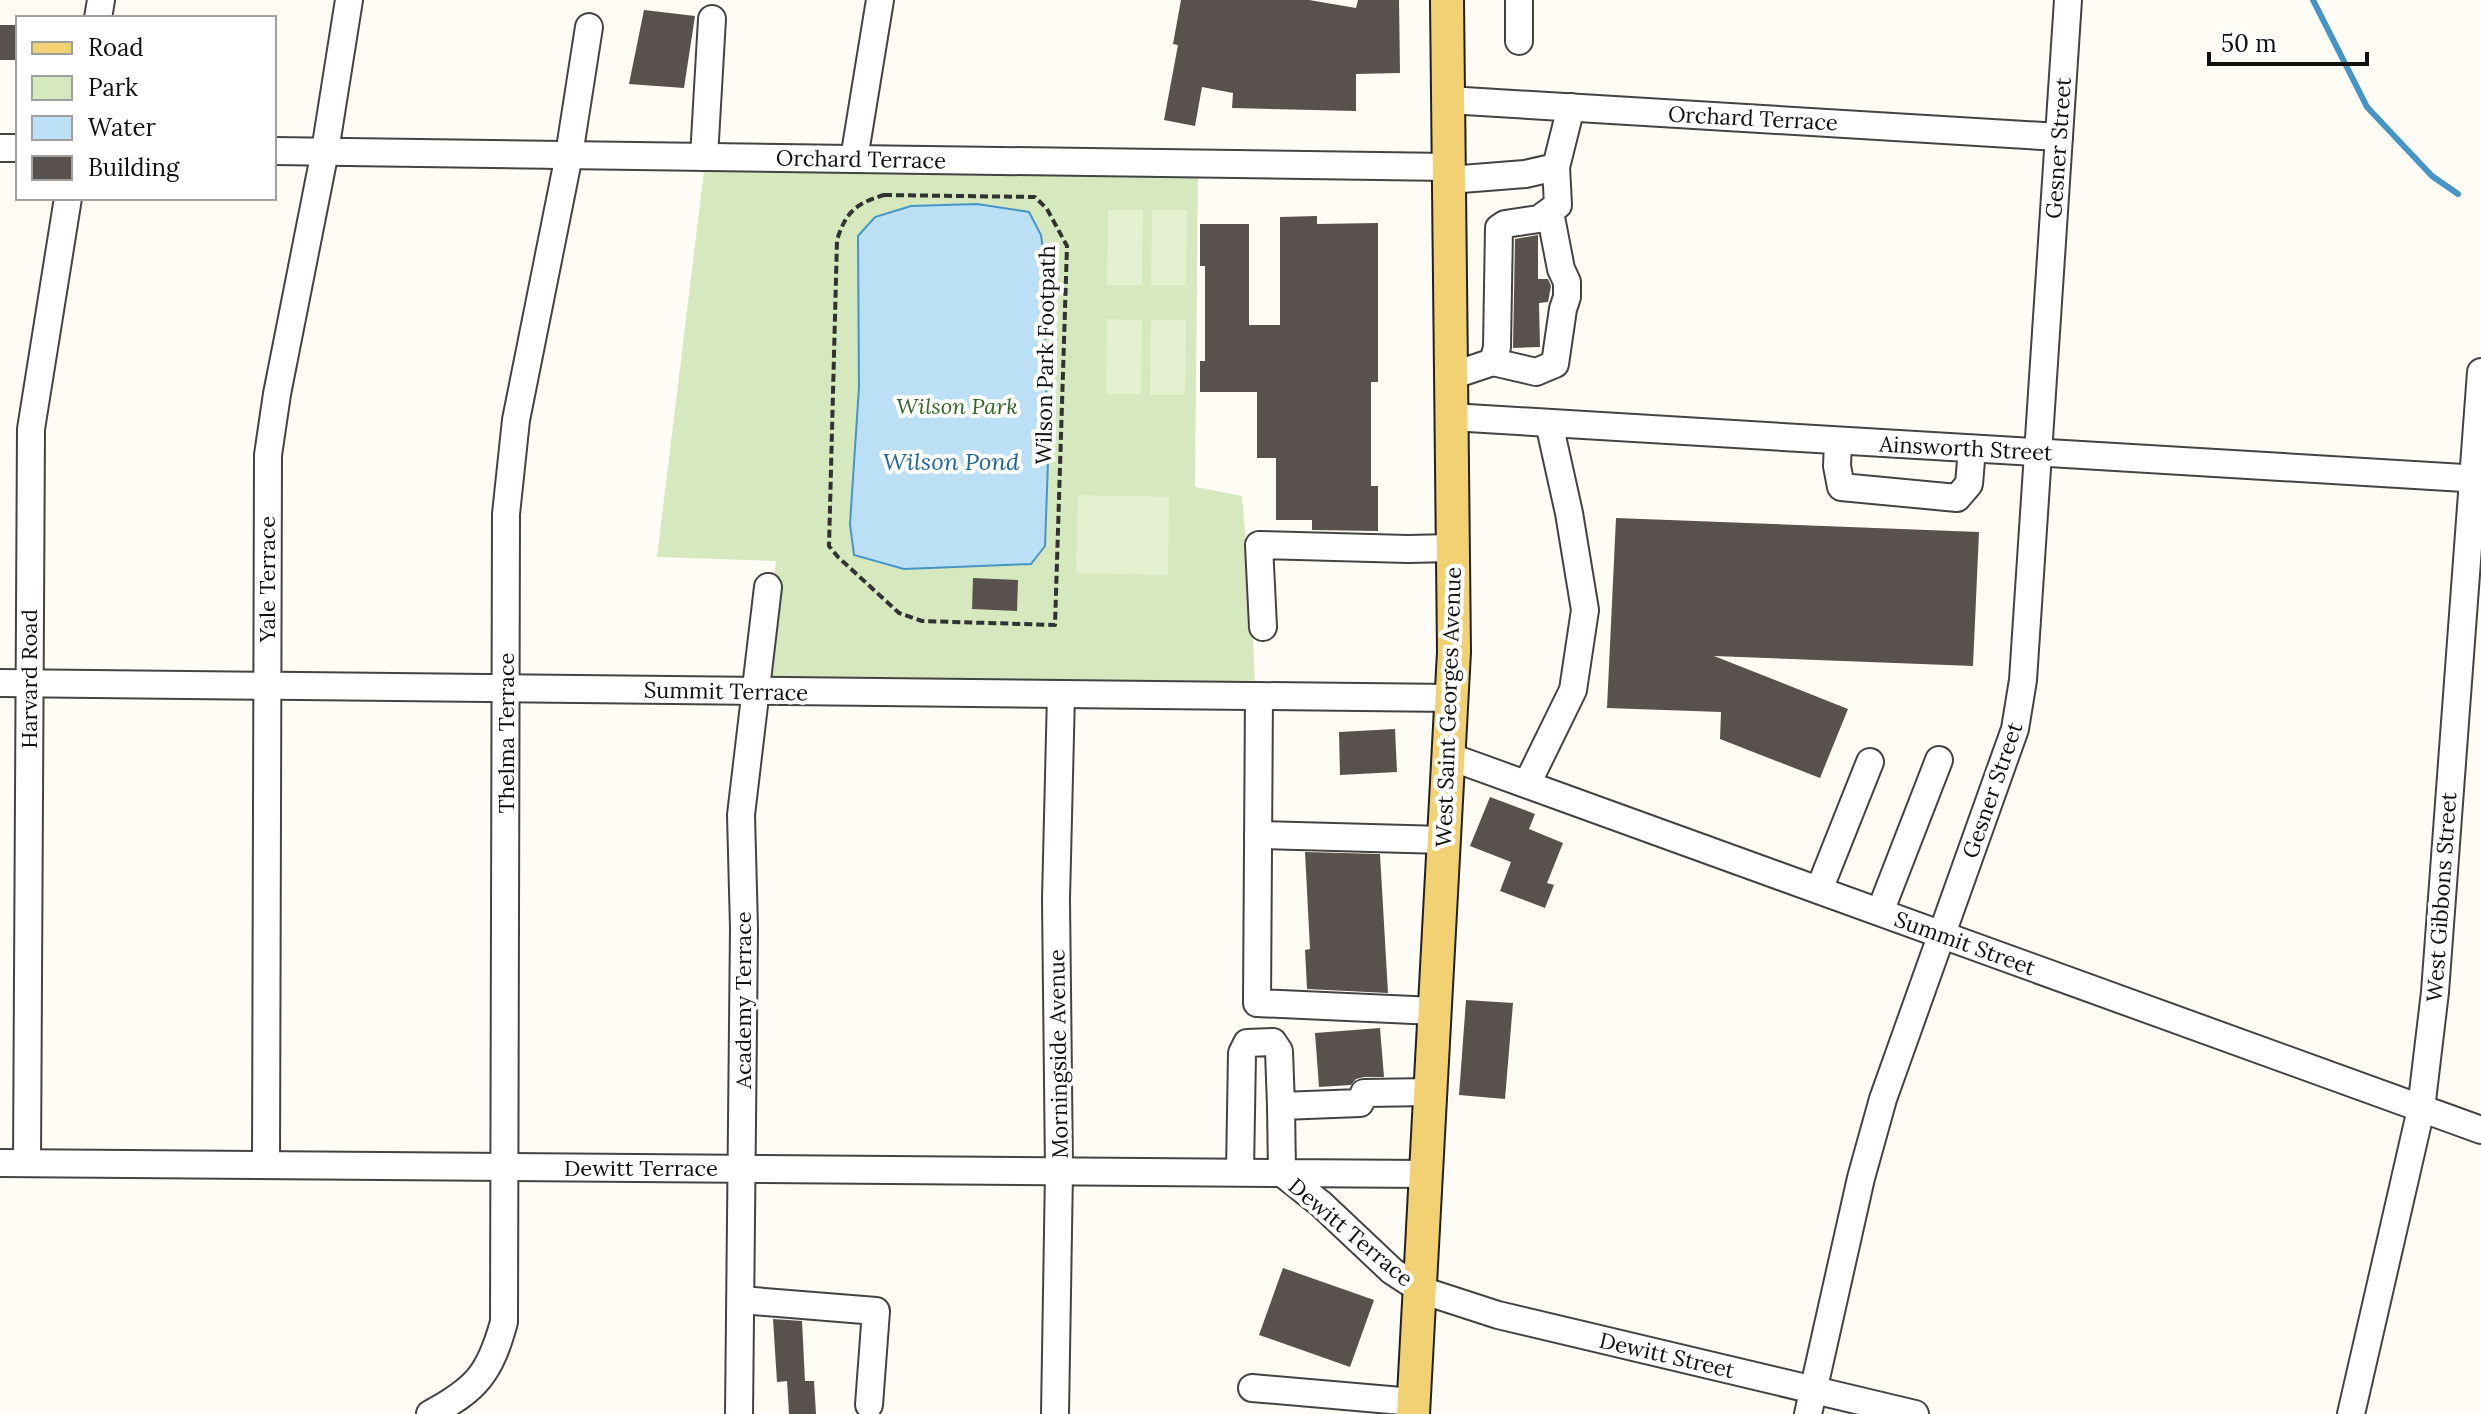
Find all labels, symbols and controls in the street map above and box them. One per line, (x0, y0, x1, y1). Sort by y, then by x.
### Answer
legend (16, 16, 276, 200)
scale bar (2209, 16, 2367, 66)
text: 50 m (2221, 28, 2277, 59)
text: Road (88, 32, 144, 63)
text: Park (88, 72, 138, 103)
street label: Gesner Street (2039, 76, 2077, 220)
street label: Orchard Terrace (1667, 100, 1839, 136)
text: Water (88, 112, 156, 143)
street label: Orchard Terrace (776, 144, 946, 174)
text: Building (88, 152, 180, 183)
street label: Wilson Park Footpath (1029, 245, 1061, 465)
park label: Wilson Park (896, 392, 1018, 420)
street label: Ainsworth Street (1878, 429, 2054, 467)
water label: Wilson Pond (883, 446, 1020, 477)
street label: Yale Terrace (253, 516, 281, 643)
street label: West Saint Georges Avenue (1429, 566, 1467, 848)
street label: Harvard Road (15, 609, 43, 749)
street label: Thelma Terrace (492, 653, 520, 813)
street label: Summit Terrace (644, 676, 808, 706)
street label: Gesner Street (1956, 718, 2028, 862)
street label: West Gibbons Street (2420, 791, 2462, 1003)
street label: Summit Street (1891, 905, 2040, 982)
street label: Academy Terrace (729, 911, 757, 1090)
street label: Morningside Avenue (1042, 949, 1074, 1159)
street label: Dewitt Terrace (564, 1154, 718, 1182)
street label: Dewitt Terrace (1283, 1172, 1419, 1292)
street label: Dewitt Street (1597, 1326, 1738, 1384)

